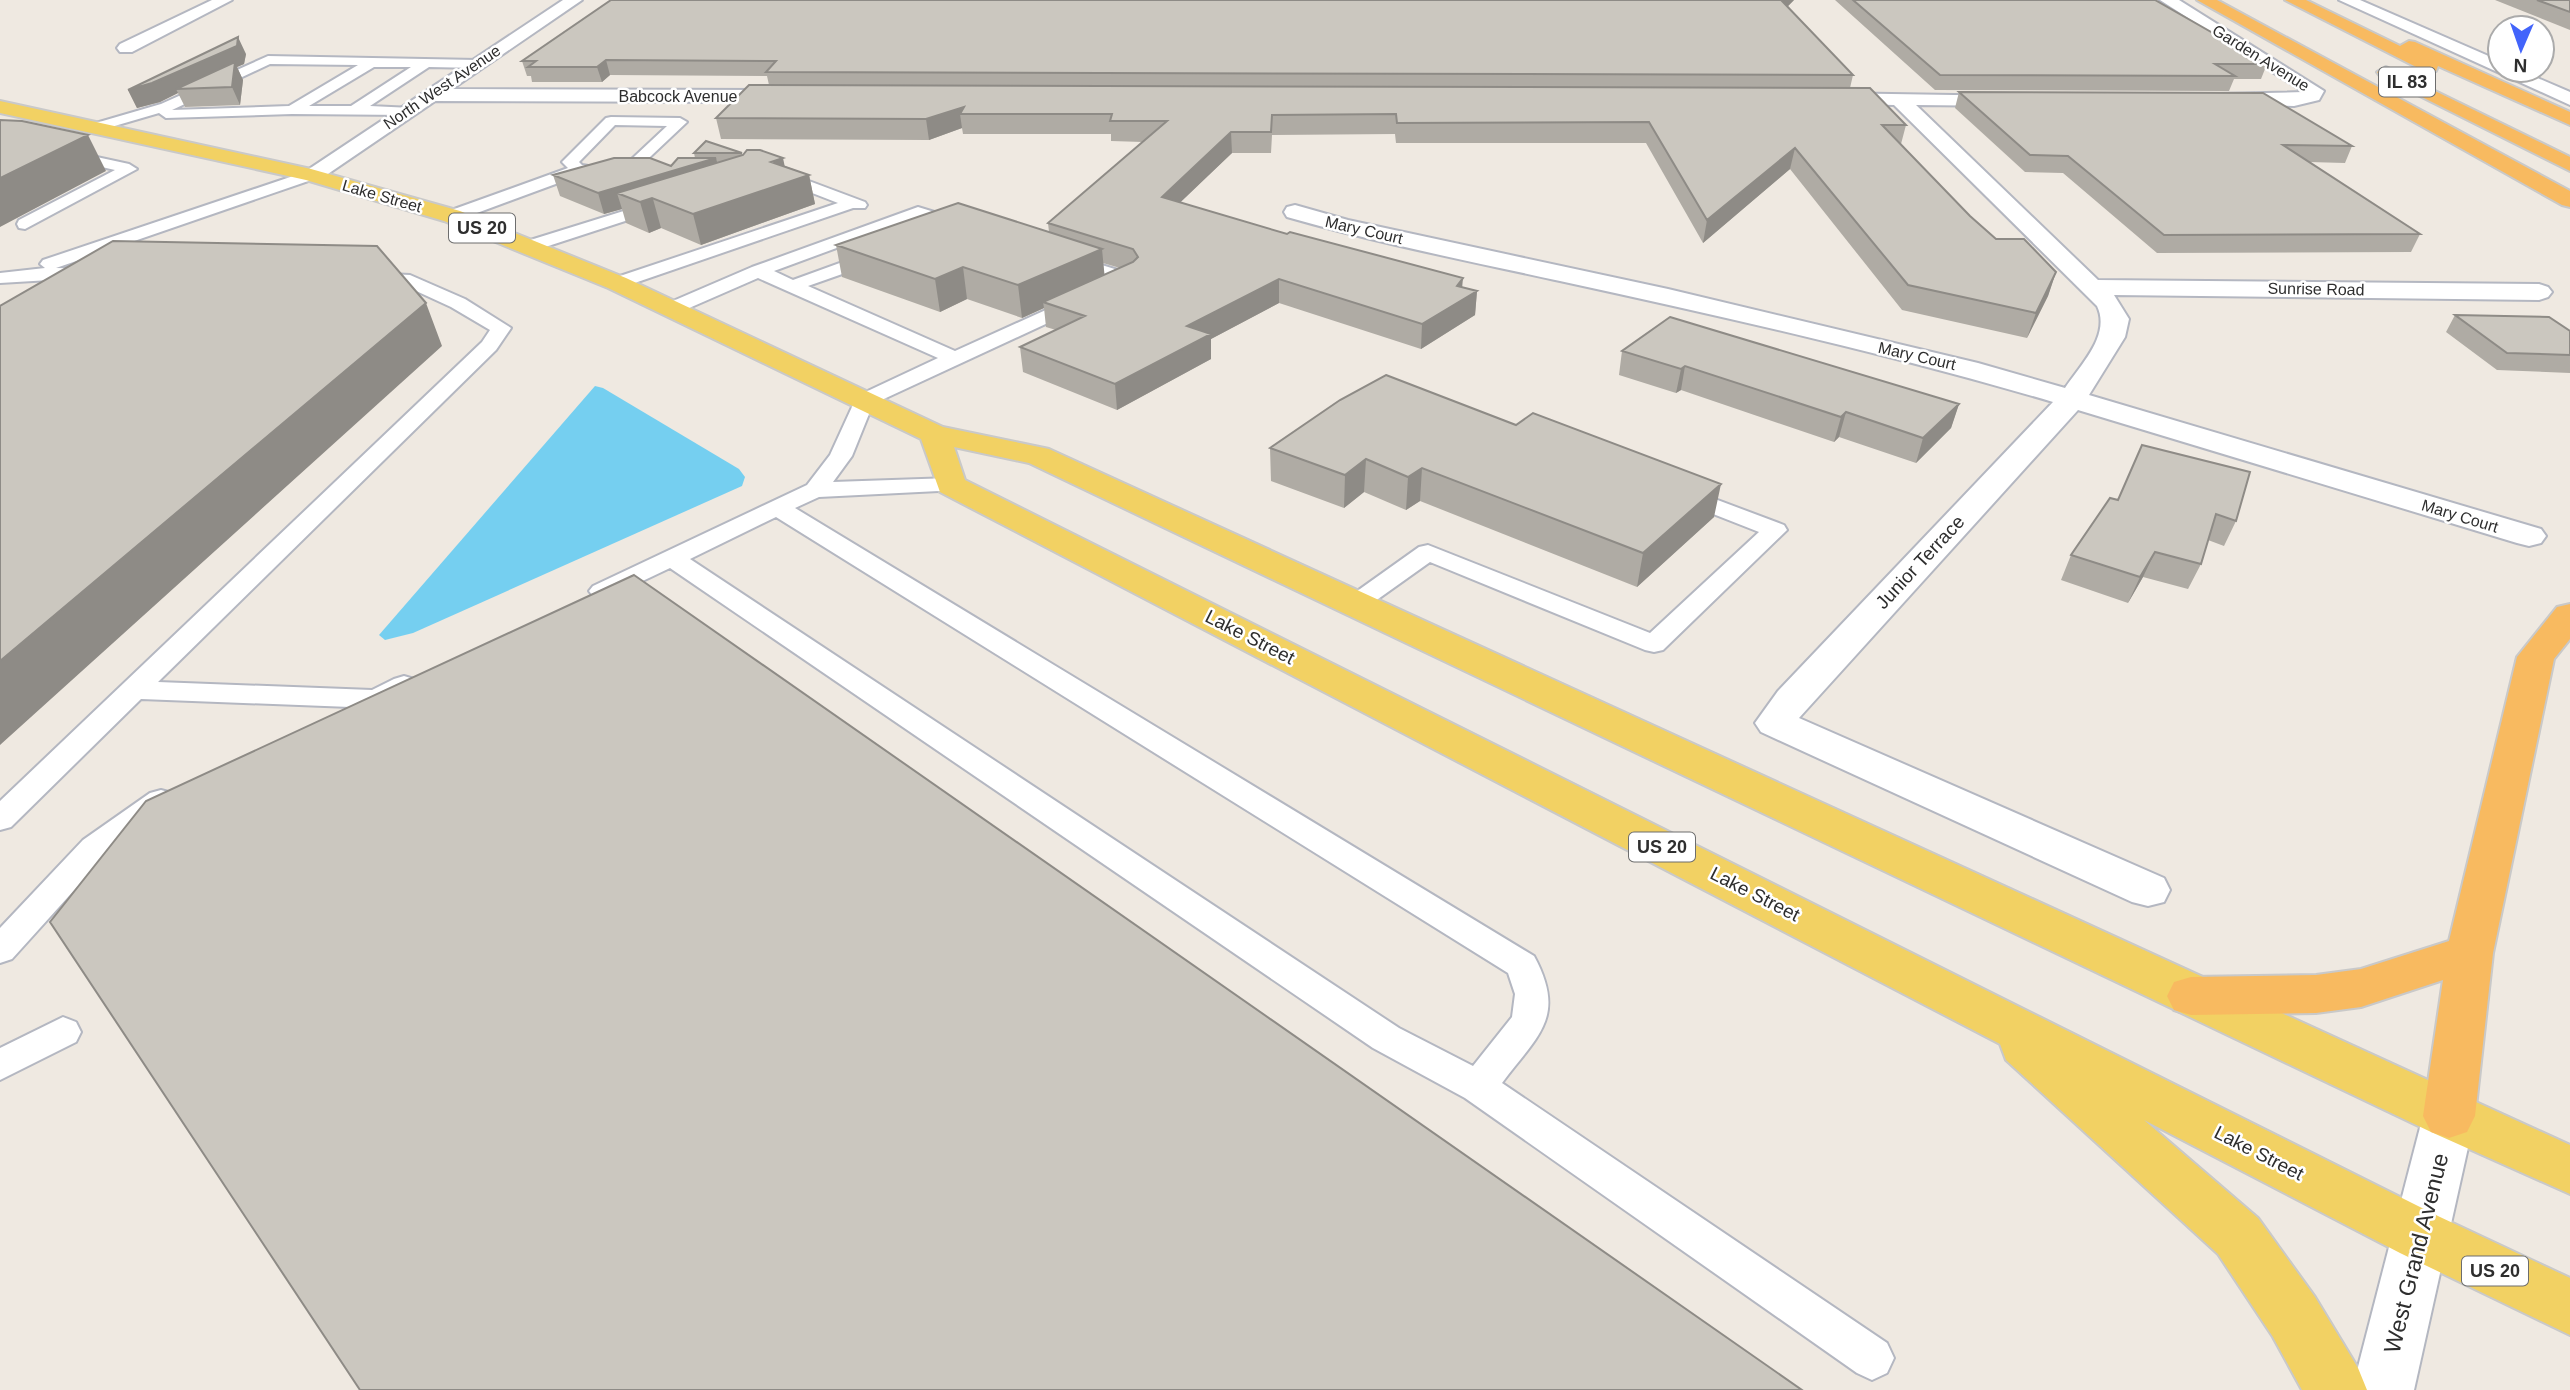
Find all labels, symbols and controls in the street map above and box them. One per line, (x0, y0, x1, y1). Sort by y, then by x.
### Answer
north arrow (2486, 14, 2556, 84)
street label: Garden Avenue (2209, 21, 2313, 95)
street label: North West Avenue (380, 42, 504, 132)
text: N (2513, 55, 2528, 76)
road number: IL 83 (2379, 68, 2435, 96)
street label: Babcock Avenue (619, 88, 738, 105)
street label: Lake Street (340, 177, 424, 216)
road number: US 20 (449, 213, 515, 242)
street label: Mary Court (1324, 213, 1405, 247)
street label: Sunrise Road (2267, 280, 2365, 298)
street label: Mary Court (1877, 339, 1958, 373)
street label: Mary Court (2420, 496, 2501, 536)
street label: Junior Terrace (1871, 511, 1969, 613)
street label: Lake Street (1202, 606, 1299, 669)
road number: US 20 (1629, 832, 1695, 862)
street label: Lake Street (1707, 863, 1804, 926)
street label: Lake Street (2211, 1122, 2308, 1185)
street label: West Grand Avenue (2379, 1150, 2453, 1356)
road number: US 20 (2462, 1256, 2528, 1286)

